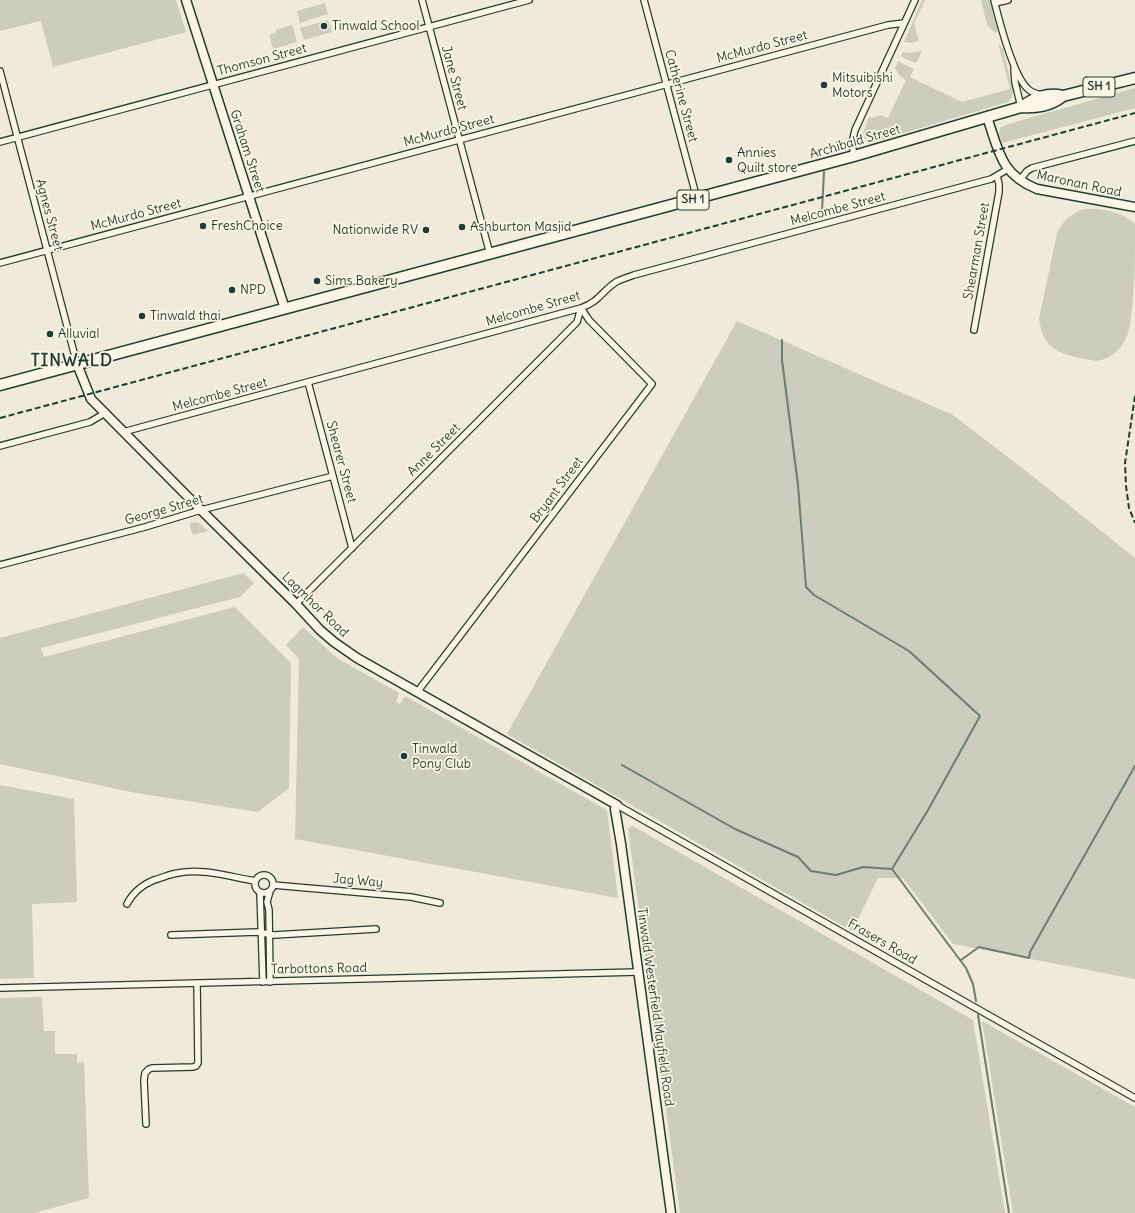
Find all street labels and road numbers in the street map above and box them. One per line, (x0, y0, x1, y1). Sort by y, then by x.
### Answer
street label: McMurdo Street (715, 27, 809, 67)
street label: Thomson Street (216, 41, 308, 79)
street label: Jane Street (438, 44, 470, 112)
street label: Catherine Street (661, 48, 701, 144)
road number: SH 1 (1083, 77, 1115, 97)
street label: Graham Street (226, 108, 268, 194)
street label: McMurdo Street (402, 111, 496, 151)
street label: Archibald Street (808, 122, 902, 162)
street label: Maronan Road (1035, 167, 1123, 201)
street label: Agnes Street (32, 177, 66, 253)
street label: Melcombe Street (789, 189, 887, 229)
road number: SH 1 (677, 190, 709, 210)
street label: McMurdo Street (89, 195, 183, 235)
street label: Shearman Street (961, 201, 993, 301)
street label: Melcombe Street (484, 288, 582, 330)
street label: Melcombe Street (171, 375, 269, 415)
street label: Shearer Street (323, 419, 359, 505)
street label: Anne Street (404, 420, 464, 480)
street label: Bryant Street (527, 454, 587, 526)
street label: George Street (123, 491, 205, 529)
street label: Lagmhor Road (278, 569, 352, 641)
street label: Jag Way (332, 871, 384, 891)
street label: Tinwald Westerfield Mayfield Road (633, 907, 677, 1107)
street label: Frasers Road (845, 916, 919, 968)
street label: Tarbottons Road (271, 960, 367, 978)

